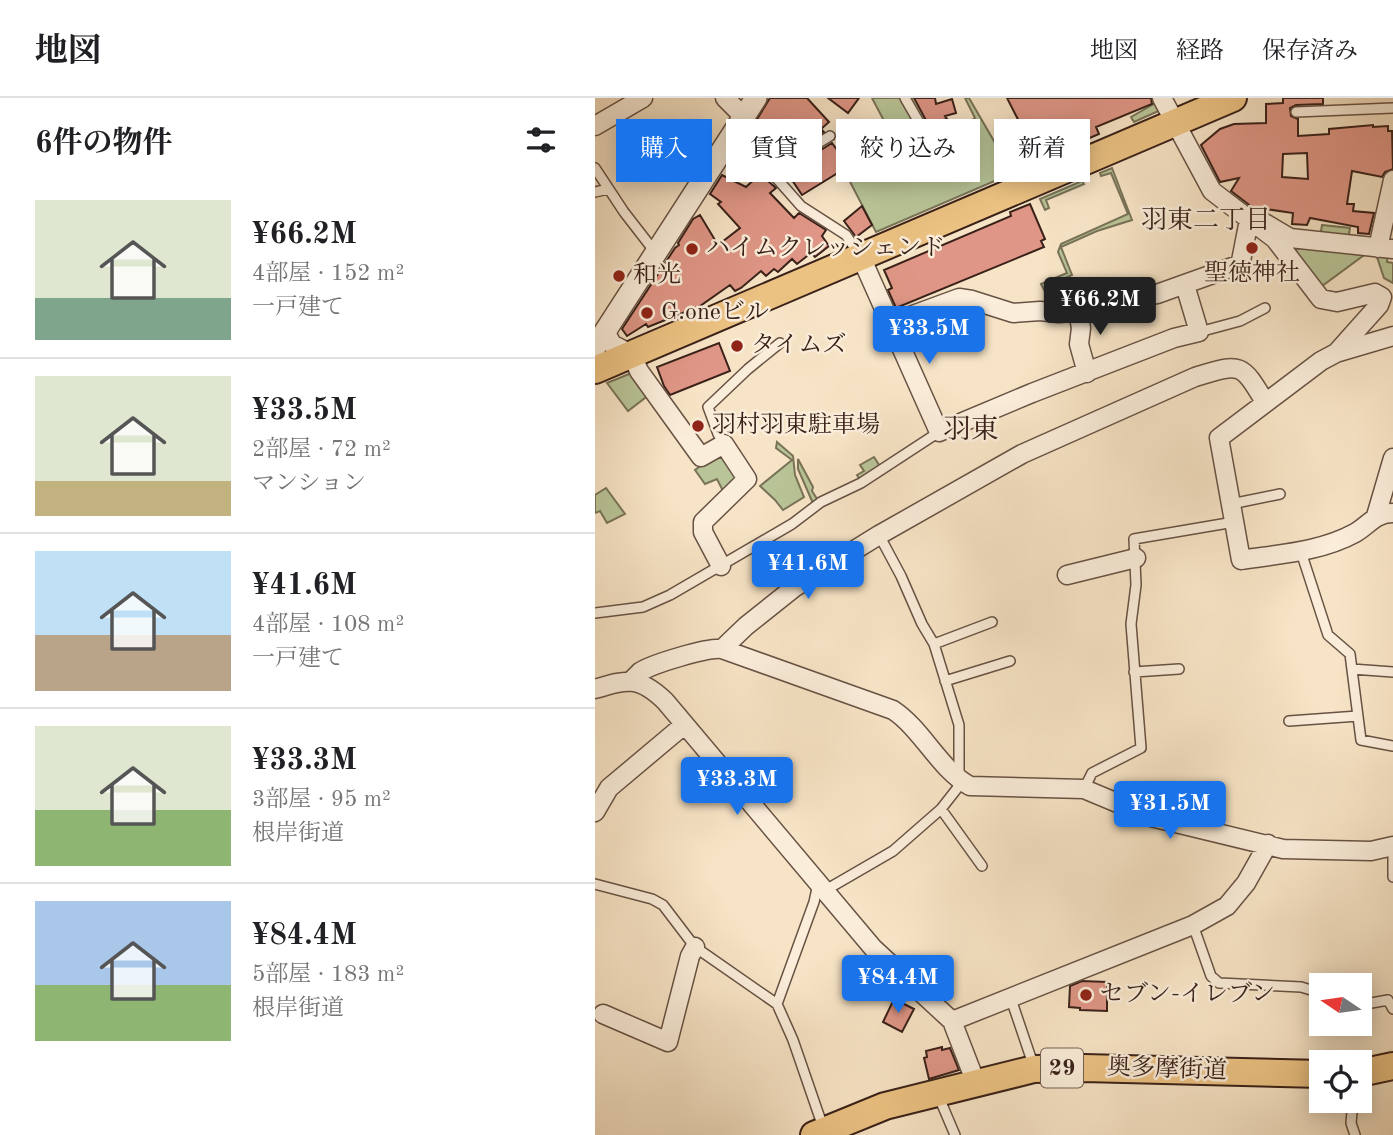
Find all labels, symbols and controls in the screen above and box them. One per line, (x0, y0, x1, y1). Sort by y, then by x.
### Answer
text: 地図 (35, 36, 101, 69)
text: 地図 (1090, 40, 1138, 64)
text: 経路 (1176, 40, 1224, 64)
text: 保存済み (1262, 40, 1358, 64)
chip: 購入 (616, 119, 712, 182)
chip: 賃貸 (726, 119, 822, 182)
chip: 絞り込み (836, 119, 980, 182)
chip: 新着 (994, 119, 1090, 182)
icon: filters (522, 121, 560, 159)
text: 6件の物件 (35, 129, 172, 159)
district label: 羽東二丁目 (1141, 206, 1271, 234)
text: ¥66.2M (252, 220, 357, 250)
icon: home (91, 228, 175, 312)
place label: ハイムクレッシェンド (706, 236, 945, 261)
marker: 聖徳神社 (1244, 240, 1260, 256)
marker: ハイムクレッシェンド (684, 241, 700, 257)
place label: 聖徳神社 (1204, 259, 1300, 286)
place label: 和光 (633, 261, 681, 288)
text: 4部屋 · 152 m² (252, 262, 404, 285)
marker: 和光 (611, 268, 627, 284)
pin: ¥66.2M (1043, 278, 1157, 337)
text: ¥66.2M (1060, 288, 1140, 311)
text: 一戸建て (252, 296, 344, 319)
place label: G.oneビル (661, 300, 769, 325)
marker: G.oneビル (639, 305, 655, 321)
pin: ¥33.5M (872, 306, 986, 366)
text: ¥33.5M (889, 317, 969, 340)
place label: タイムズ (751, 332, 847, 358)
marker: タイムズ (729, 338, 745, 354)
text: ¥33.5M (252, 396, 357, 426)
icon: home (91, 404, 175, 488)
place label: 羽村羽東駐車場 (712, 411, 880, 438)
district label: 羽東 (943, 414, 999, 445)
marker: 羽村羽東駐車場 (690, 418, 706, 434)
text: 2部屋 · 72 m² (252, 438, 391, 461)
text: マンション (252, 472, 366, 495)
pin: ¥41.6M (751, 542, 865, 601)
text: ¥41.6M (768, 552, 848, 575)
text: ¥41.6M (252, 571, 357, 601)
icon: home (91, 579, 175, 663)
text: 4部屋 · 108 m² (252, 613, 404, 636)
text: 一戸建て (252, 647, 344, 670)
text: ¥33.3M (252, 746, 357, 776)
icon: home (91, 754, 175, 838)
pin: ¥33.3M (680, 758, 794, 817)
text: ¥33.3M (697, 768, 777, 791)
pin: ¥31.5M (1113, 782, 1227, 841)
text: 3部屋 · 95 m² (252, 788, 391, 811)
text: ¥31.5M (1130, 792, 1210, 815)
text: 根岸街道 (252, 822, 344, 845)
text: ¥84.4M (252, 921, 357, 951)
icon: home (91, 929, 175, 1013)
pin: ¥84.4M (841, 956, 955, 1015)
text: 5部屋 · 183 m² (252, 963, 404, 986)
text: ¥84.4M (858, 966, 938, 989)
north arrow (1309, 973, 1372, 1036)
map controls (1309, 973, 1372, 1113)
place label: セブン-イレブン (1100, 981, 1275, 1007)
marker: セブン-イレブン (1078, 987, 1094, 1003)
text: 根岸街道 (252, 997, 344, 1020)
road number: 29 (1041, 1049, 1083, 1088)
button: locate (1309, 1050, 1372, 1113)
street label: 奥多摩街道 (1107, 1053, 1227, 1084)

